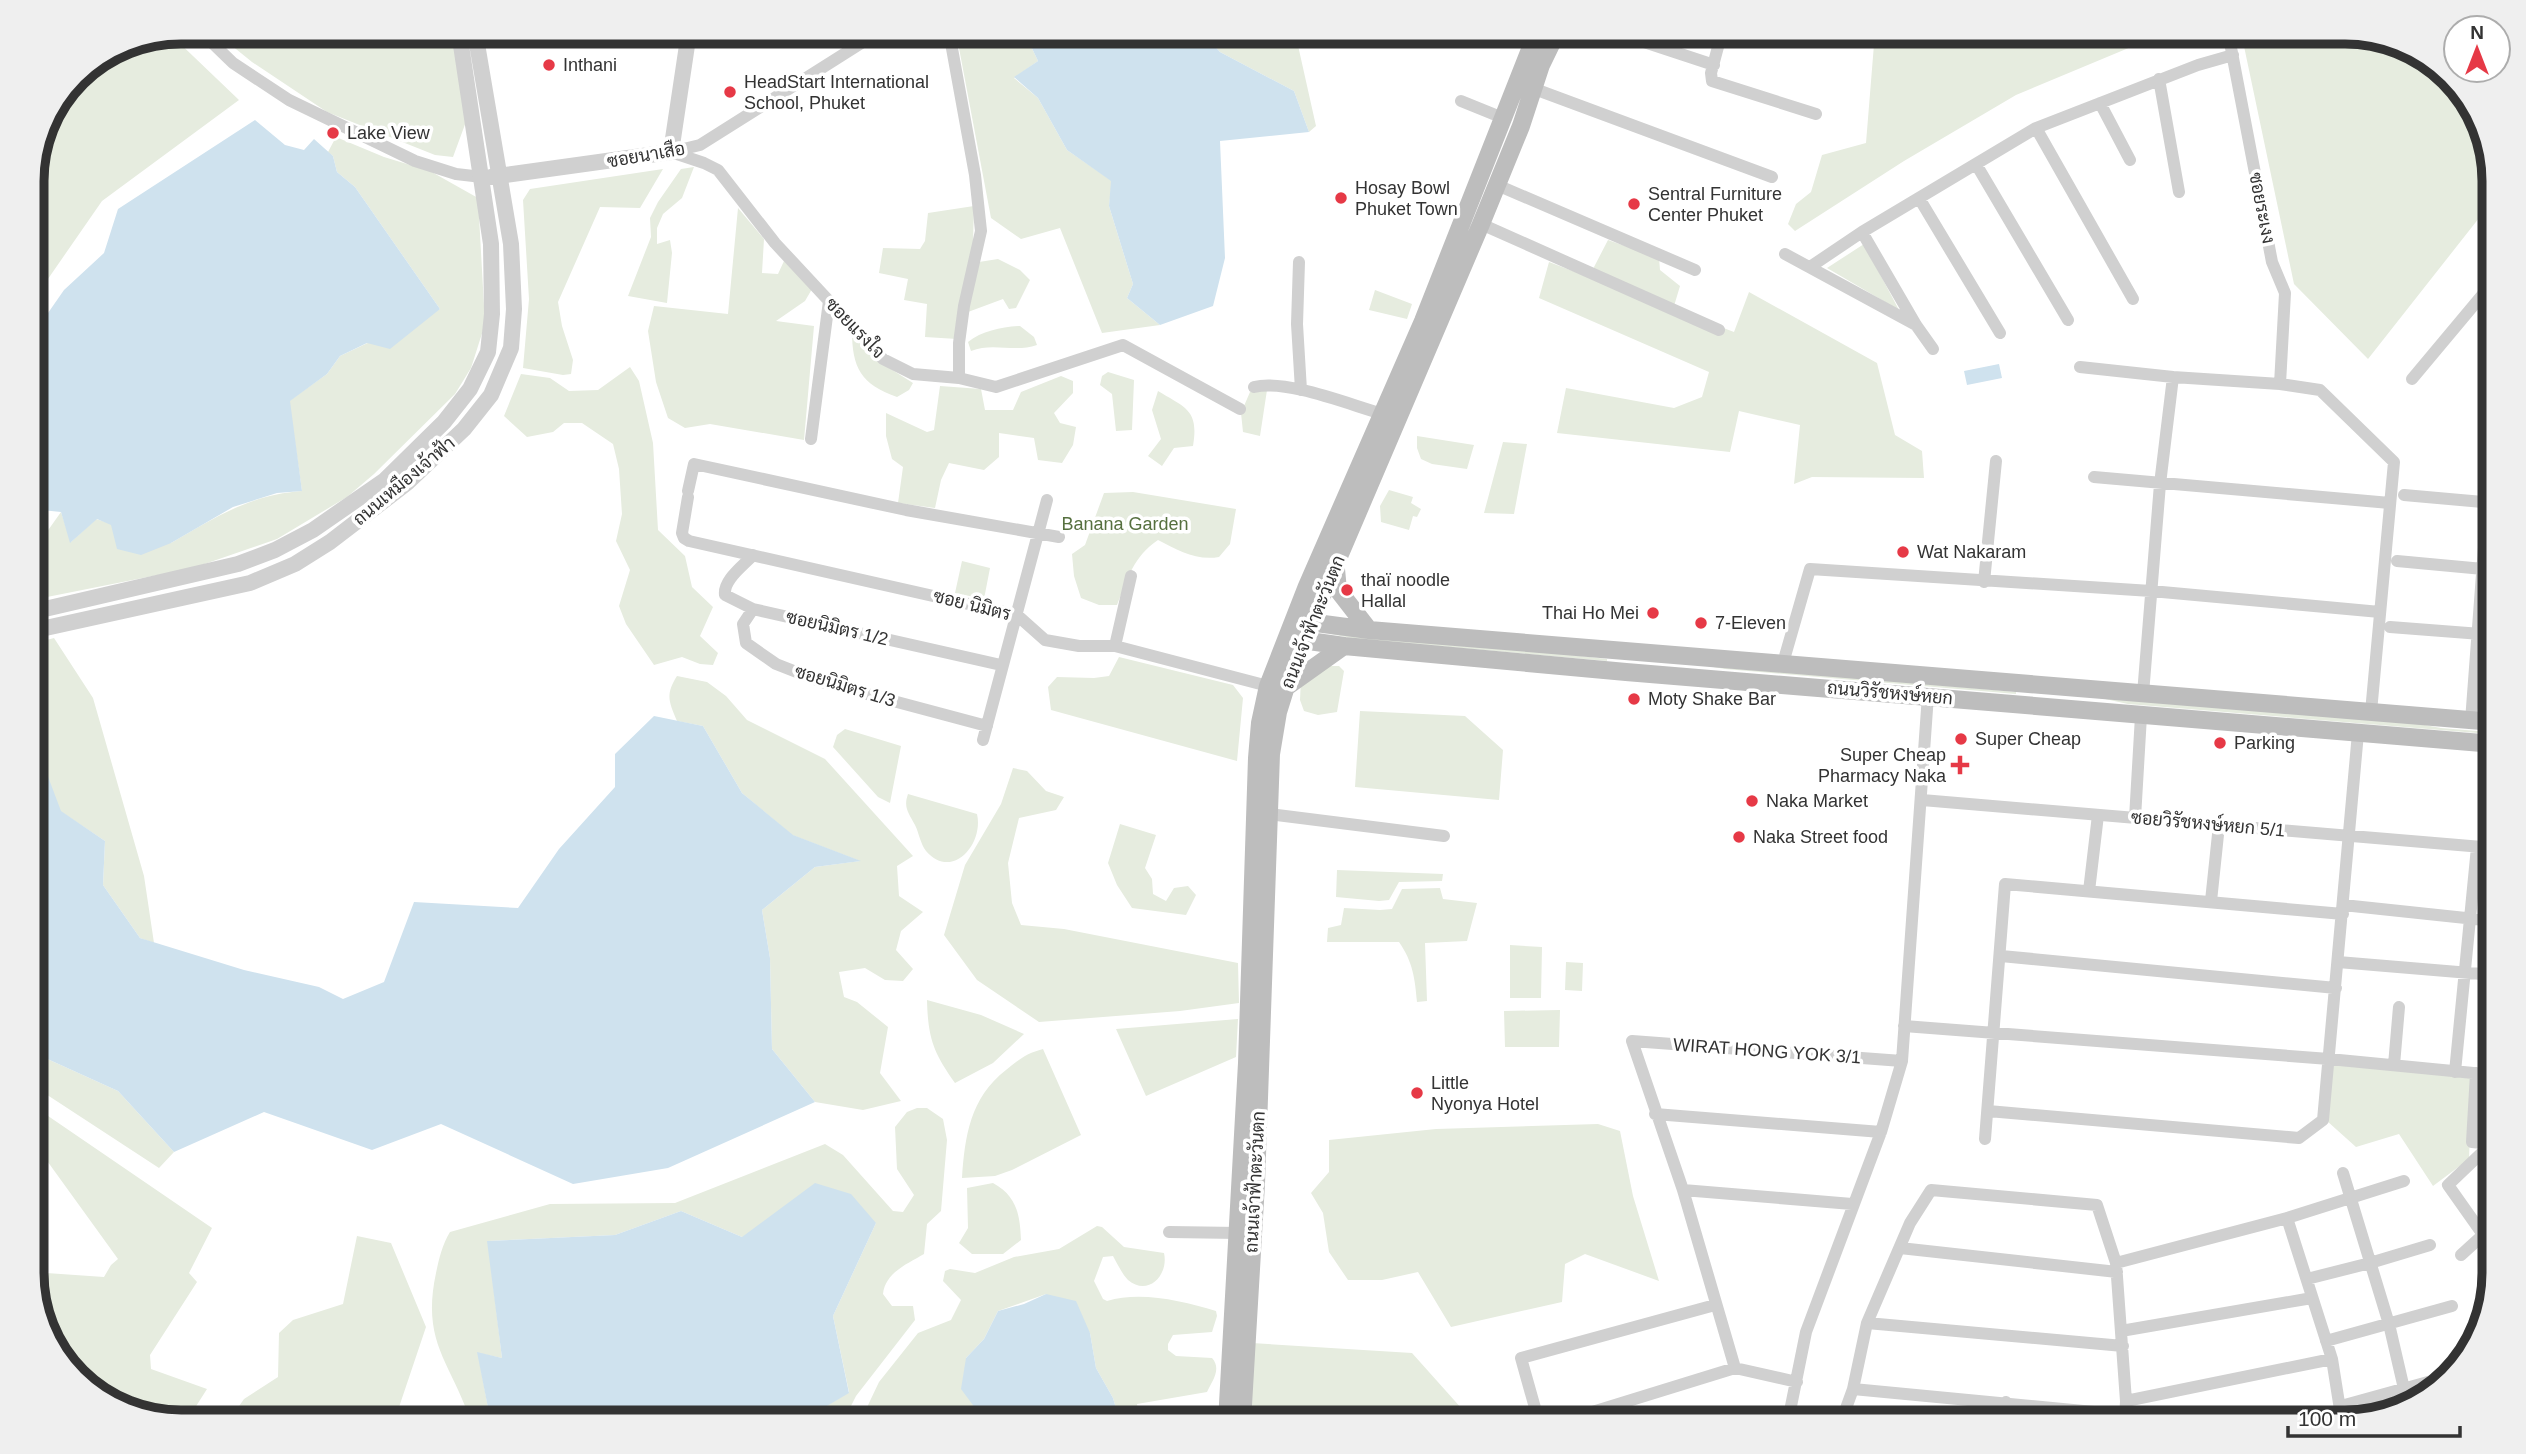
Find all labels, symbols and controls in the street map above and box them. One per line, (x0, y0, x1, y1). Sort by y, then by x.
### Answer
north arrow (2442, 14, 2512, 84)
text: N (2470, 22, 2484, 43)
place label: Inthani (563, 55, 617, 75)
marker: Inthani (541, 57, 557, 73)
place label: HeadStart International School, Phuket (744, 72, 929, 113)
marker: HeadStart International School, Phuket (722, 84, 738, 100)
place label: Lake View (347, 123, 431, 143)
marker: Lake View (325, 125, 341, 141)
street label: ซอยนาเสือ (605, 136, 687, 172)
street label: ซอยระเงง (2245, 171, 2279, 245)
place label: Hosay Bowl Phuket Town (1355, 178, 1458, 219)
place label: Sentral Furniture Center Phuket (1648, 184, 1782, 225)
marker: Hosay Bowl Phuket Town (1333, 190, 1349, 206)
marker: Sentral Furniture Center Phuket (1626, 196, 1642, 212)
street label: ซอยแรงใจ (821, 292, 891, 362)
street label: ถนนเหมืองเจ้าฟ้า (348, 431, 459, 529)
park label: Banana Garden (1061, 514, 1189, 534)
place label: Wat Nakaram (1917, 542, 2026, 562)
marker: Wat Nakaram (1895, 544, 1911, 560)
street label: ถนนเจ้าฟ้าตะวันตก (1275, 552, 1349, 692)
place label: thaï noodle Hallal (1361, 570, 1450, 611)
marker: thaï noodle Hallal (1339, 582, 1355, 598)
street label: ซอย นิมิตร (931, 585, 1013, 624)
place label: Thai Ho Mei (1542, 603, 1639, 623)
marker: Thai Ho Mei (1645, 605, 1661, 621)
street label: ซอยนิมิตร 1/2 (784, 606, 890, 649)
place label: 7-Eleven (1715, 613, 1786, 633)
marker: 7-Eleven (1693, 615, 1709, 631)
street label: ซอยนิมิตร 1/3 (792, 660, 898, 711)
street label: ถนนวิรัชหงษ์หยก (1826, 675, 1954, 708)
place label: Moty Shake Bar (1648, 689, 1776, 709)
marker: Moty Shake Bar (1626, 691, 1642, 707)
place label: Super Cheap (1975, 729, 2081, 749)
marker: Super Cheap (1953, 731, 1969, 747)
place label: Parking (2234, 733, 2295, 753)
marker: Parking (2212, 735, 2228, 751)
place label: Super Cheap Pharmacy Naka (1818, 745, 1947, 786)
marker: Super Cheap Pharmacy Naka (1952, 757, 1968, 773)
place label: Naka Market (1766, 791, 1868, 811)
marker: Naka Market (1744, 793, 1760, 809)
street label: ซอยวิรัชหงษ์หยก 5/1 (2130, 804, 2286, 841)
place label: Naka Street food (1753, 827, 1888, 847)
marker: Naka Street food (1731, 829, 1747, 845)
street label: WIRAT HONG YOK 3/1 (1673, 1034, 1861, 1068)
place label: Little Nyonya Hotel (1431, 1073, 1539, 1114)
marker: Little Nyonya Hotel (1409, 1085, 1425, 1101)
street label: ถนนเจ้าฟ้าตะวันตก (1239, 1111, 1269, 1253)
scale bar (2288, 1394, 2460, 1438)
text: 100 m (2298, 1407, 2356, 1430)

